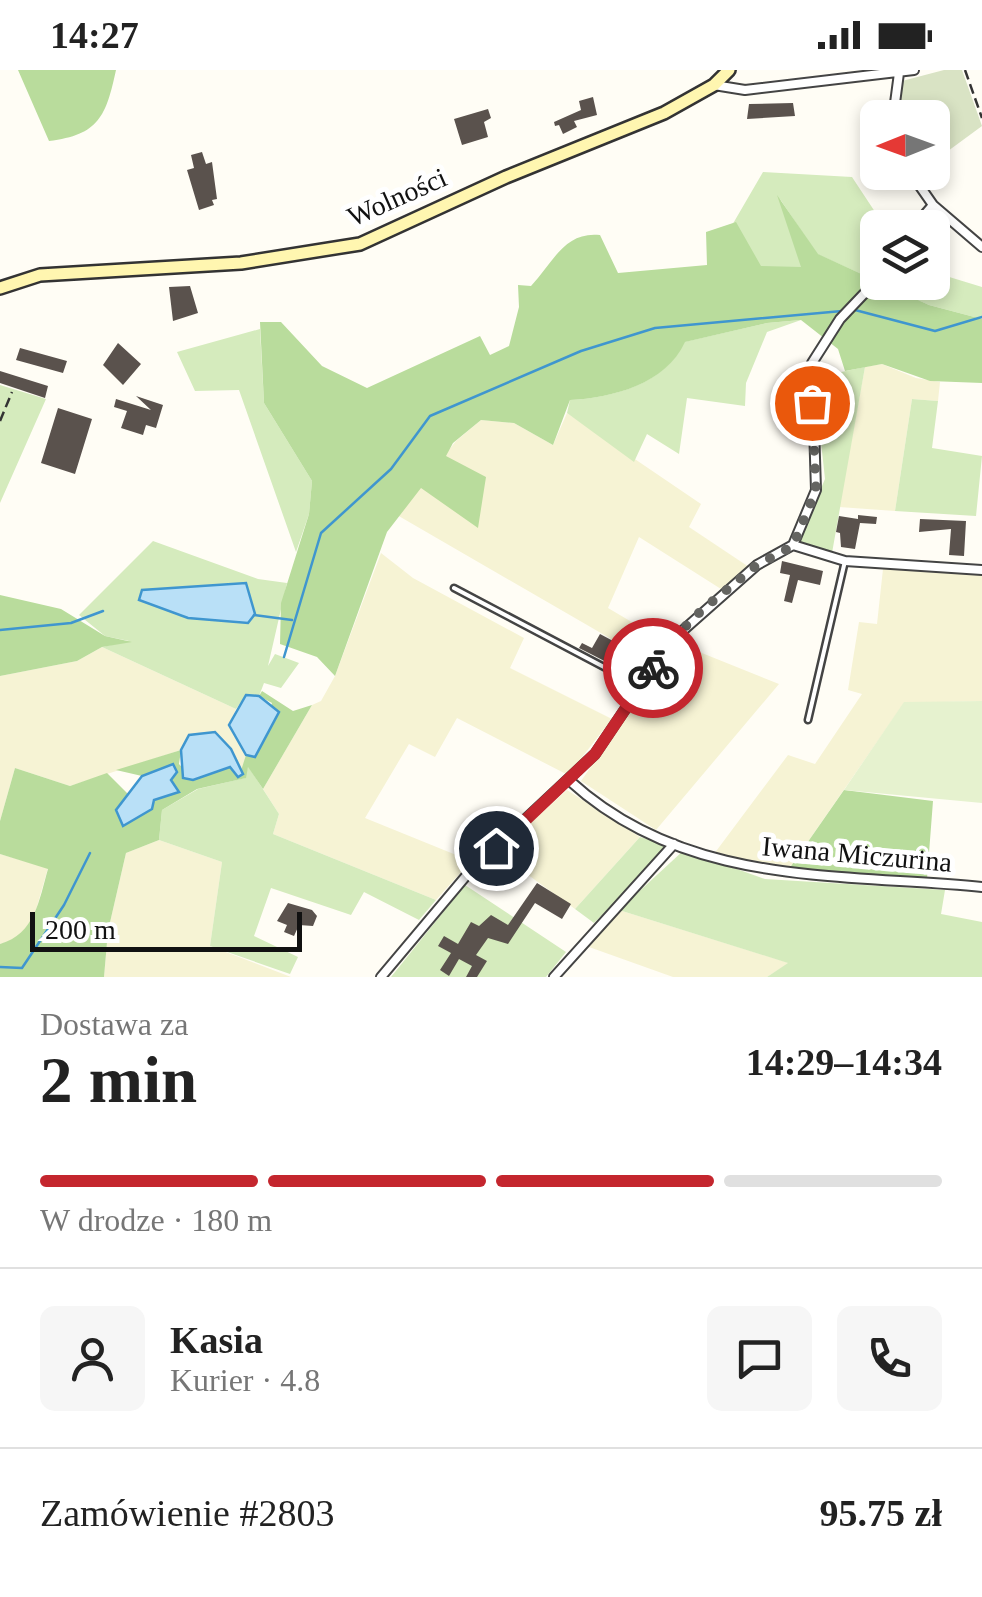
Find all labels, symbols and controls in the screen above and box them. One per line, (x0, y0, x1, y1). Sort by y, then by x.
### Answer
text: 14:27 (50, 14, 139, 56)
north arrow (860, 100, 950, 190)
map controls (860, 100, 950, 300)
street label: Wolności (343, 161, 451, 233)
button: layers (860, 210, 950, 300)
pin (770, 361, 855, 446)
icon: bag (785, 376, 840, 431)
courier (603, 618, 703, 718)
icon: bike (626, 641, 681, 696)
pin (454, 806, 539, 891)
icon: home (469, 821, 524, 876)
street label: Iwana Miczurina (761, 830, 954, 878)
scale bar (30, 907, 302, 951)
text: 200 m (45, 914, 116, 945)
text: Dostawa za (40, 1006, 188, 1042)
text: 14:29–14:34 (746, 1041, 942, 1083)
text: 2 min (40, 1044, 197, 1116)
text: W drodze · 180 m (40, 1202, 272, 1238)
button: person (40, 1306, 145, 1411)
button: chat (707, 1306, 812, 1411)
button: phone (837, 1306, 942, 1411)
text: Kasia (170, 1319, 263, 1361)
text: Kurier · 4.8 (170, 1362, 320, 1398)
text: Zamówienie #2803 (40, 1492, 334, 1534)
text: 95.75 zł (820, 1492, 942, 1534)

